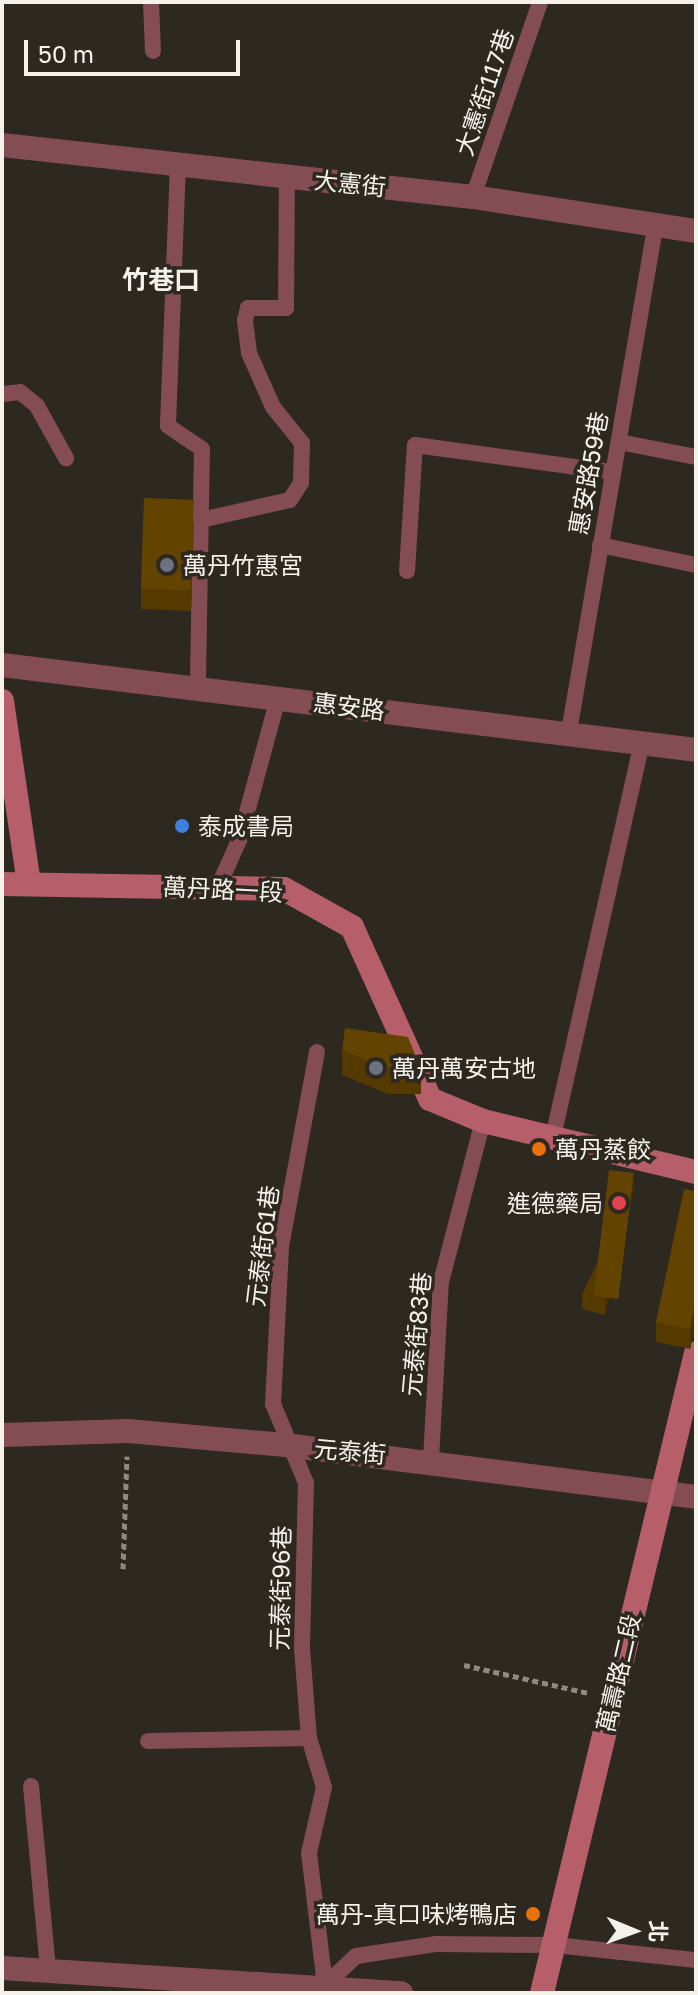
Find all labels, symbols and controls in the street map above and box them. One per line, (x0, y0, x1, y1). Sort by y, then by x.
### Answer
scale bar (28, 24, 244, 74)
street label: 大憲街117巷 (449, 25, 519, 159)
text: 50 m (38, 39, 94, 68)
street label: 大憲街 (313, 165, 387, 201)
district label: 竹巷口 (122, 264, 200, 296)
street label: 惠安路59巷 (563, 409, 613, 537)
place label: 萬丹竹惠宮 (183, 551, 303, 579)
marker: 萬丹竹惠宮 (158, 556, 176, 574)
street label: 惠安路 (312, 687, 386, 725)
place label: 泰成書局 (198, 812, 294, 840)
marker: 泰成書局 (173, 817, 191, 835)
street label: 萬丹路一段 (162, 871, 284, 907)
place label: 萬丹萬安古地 (392, 1054, 536, 1082)
marker: 萬丹萬安古地 (367, 1059, 385, 1077)
place label: 萬丹蒸餃 (555, 1135, 651, 1163)
marker: 萬丹蒸餃 (530, 1140, 548, 1158)
street label: 元泰街61巷 (240, 1184, 284, 1308)
place label: 進德藥局 (507, 1189, 603, 1217)
marker: 進德藥局 (610, 1194, 628, 1212)
street label: 元泰街83巷 (396, 1271, 436, 1397)
street label: 元泰街 (313, 1434, 387, 1468)
street label: 元泰街96巷 (265, 1525, 295, 1651)
street label: 萬壽路二段 (590, 1611, 646, 1735)
north arrow (594, 1891, 674, 1971)
place label: 萬丹-真口味烤鴨店 (316, 1900, 517, 1928)
marker: 萬丹-真口味烤鴨店 (524, 1905, 542, 1923)
text: 北 (645, 1920, 672, 1943)

